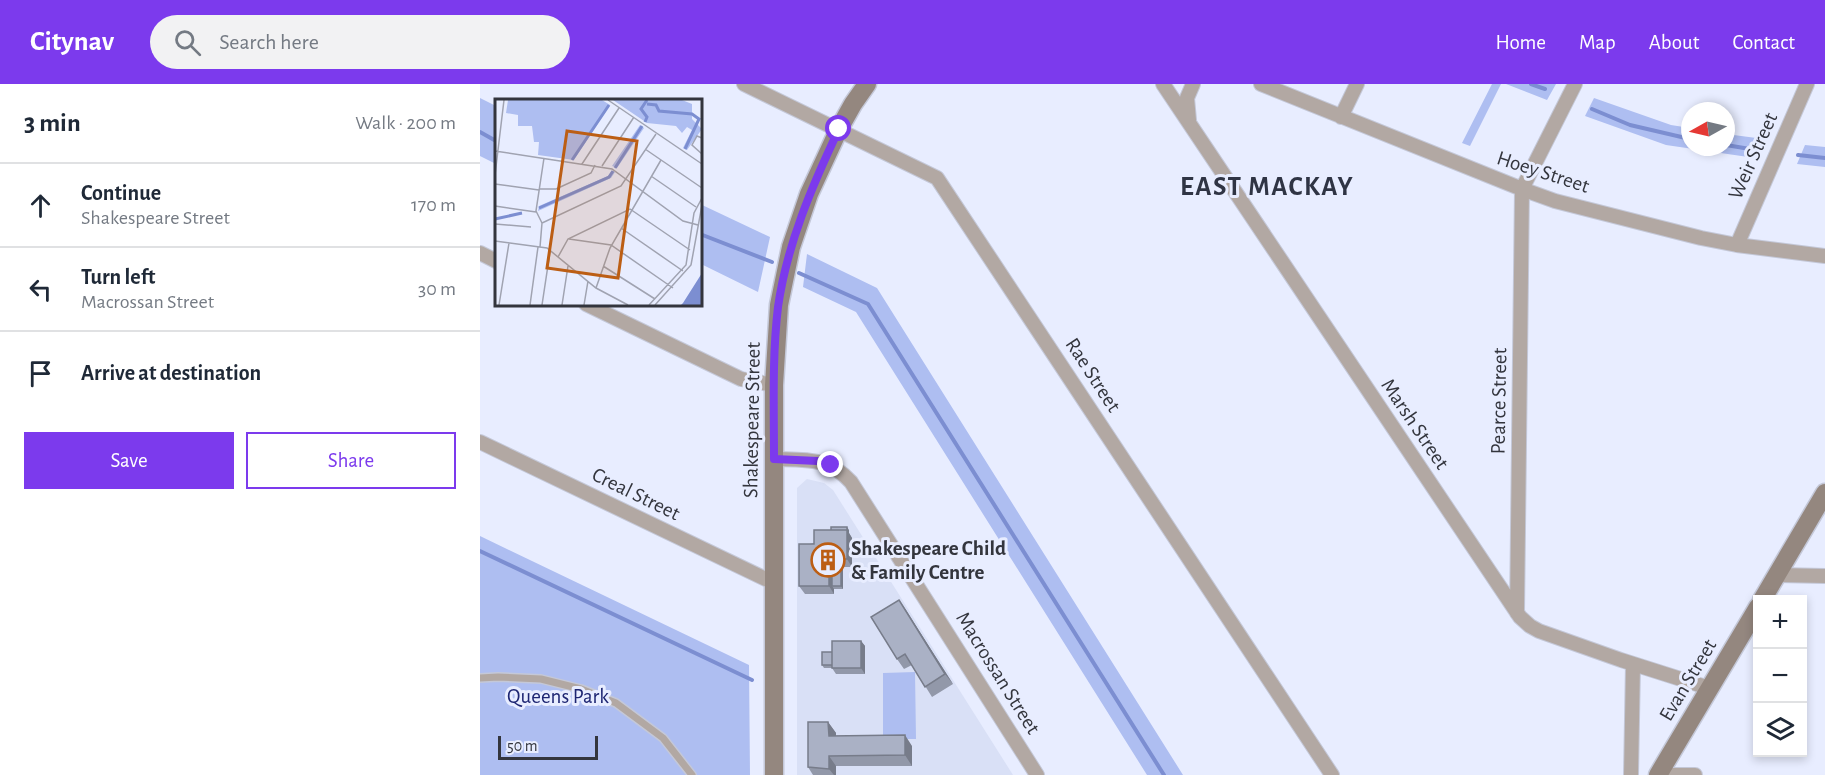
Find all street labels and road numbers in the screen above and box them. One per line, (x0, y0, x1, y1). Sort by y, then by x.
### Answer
street label: Weir Street (1725, 109, 1781, 202)
street label: Hoey Street (1494, 147, 1592, 197)
street label: Rae Street (1061, 334, 1125, 416)
street label: Shakespeare Street (740, 341, 764, 498)
street label: Pearce Street (1488, 347, 1510, 454)
street label: Marsh Street (1377, 375, 1453, 473)
street label: Creal Street (589, 464, 683, 524)
street label: Macrossan Street (952, 608, 1044, 738)
street label: Evan Street (1656, 635, 1721, 725)

